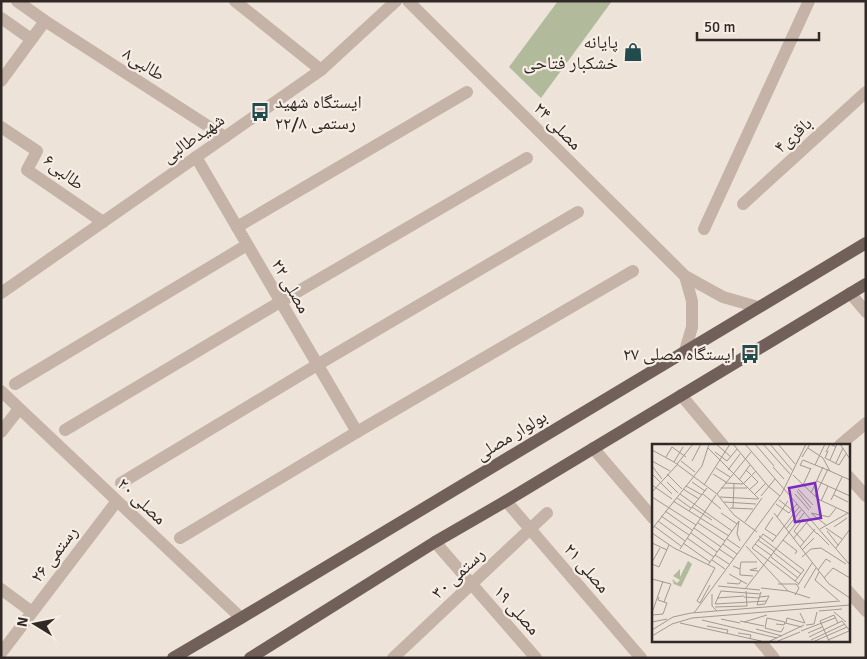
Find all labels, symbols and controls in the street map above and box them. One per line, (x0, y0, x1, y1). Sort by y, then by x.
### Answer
scale bar (697, 10, 820, 42)
text: 50 m (704, 18, 735, 36)
place label: پایانه خشکبار فتاحی (523, 31, 618, 74)
shop icon: پایانه خشکبار فتاحی (622, 41, 644, 63)
street label: طالبی۸ (119, 42, 169, 86)
place label: ایستگاه شهید رستمی ۲۲/۸ (275, 91, 362, 134)
street label: مصلی ۲۴ (529, 97, 587, 155)
bus stop icon: ایستگاه شهید رستمی ۲۲/۸ (249, 101, 271, 123)
street label: شهیدطالبی (157, 108, 229, 168)
street label: باقری۴ (769, 112, 817, 158)
street label: طالبی۶ (39, 149, 89, 195)
street label: مصلی ۲۲ (267, 255, 315, 317)
place label: ایستگاه مصلی ۲۷ (623, 343, 735, 365)
bus stop icon: ایستگاه مصلی ۲۷ (739, 343, 761, 365)
street label: بولوار مصلی (471, 405, 551, 465)
inset map (652, 444, 850, 642)
street label: مصلی ۲۰ (113, 473, 171, 529)
street label: رستمی ۲۶ (26, 521, 82, 587)
street label: مصلی ۲۱ (559, 538, 615, 598)
street label: رستمی ۳۰ (427, 543, 489, 603)
street label: مصلی ۱۹ (489, 581, 545, 639)
north arrow (10, 599, 60, 649)
text: N (13, 616, 32, 628)

